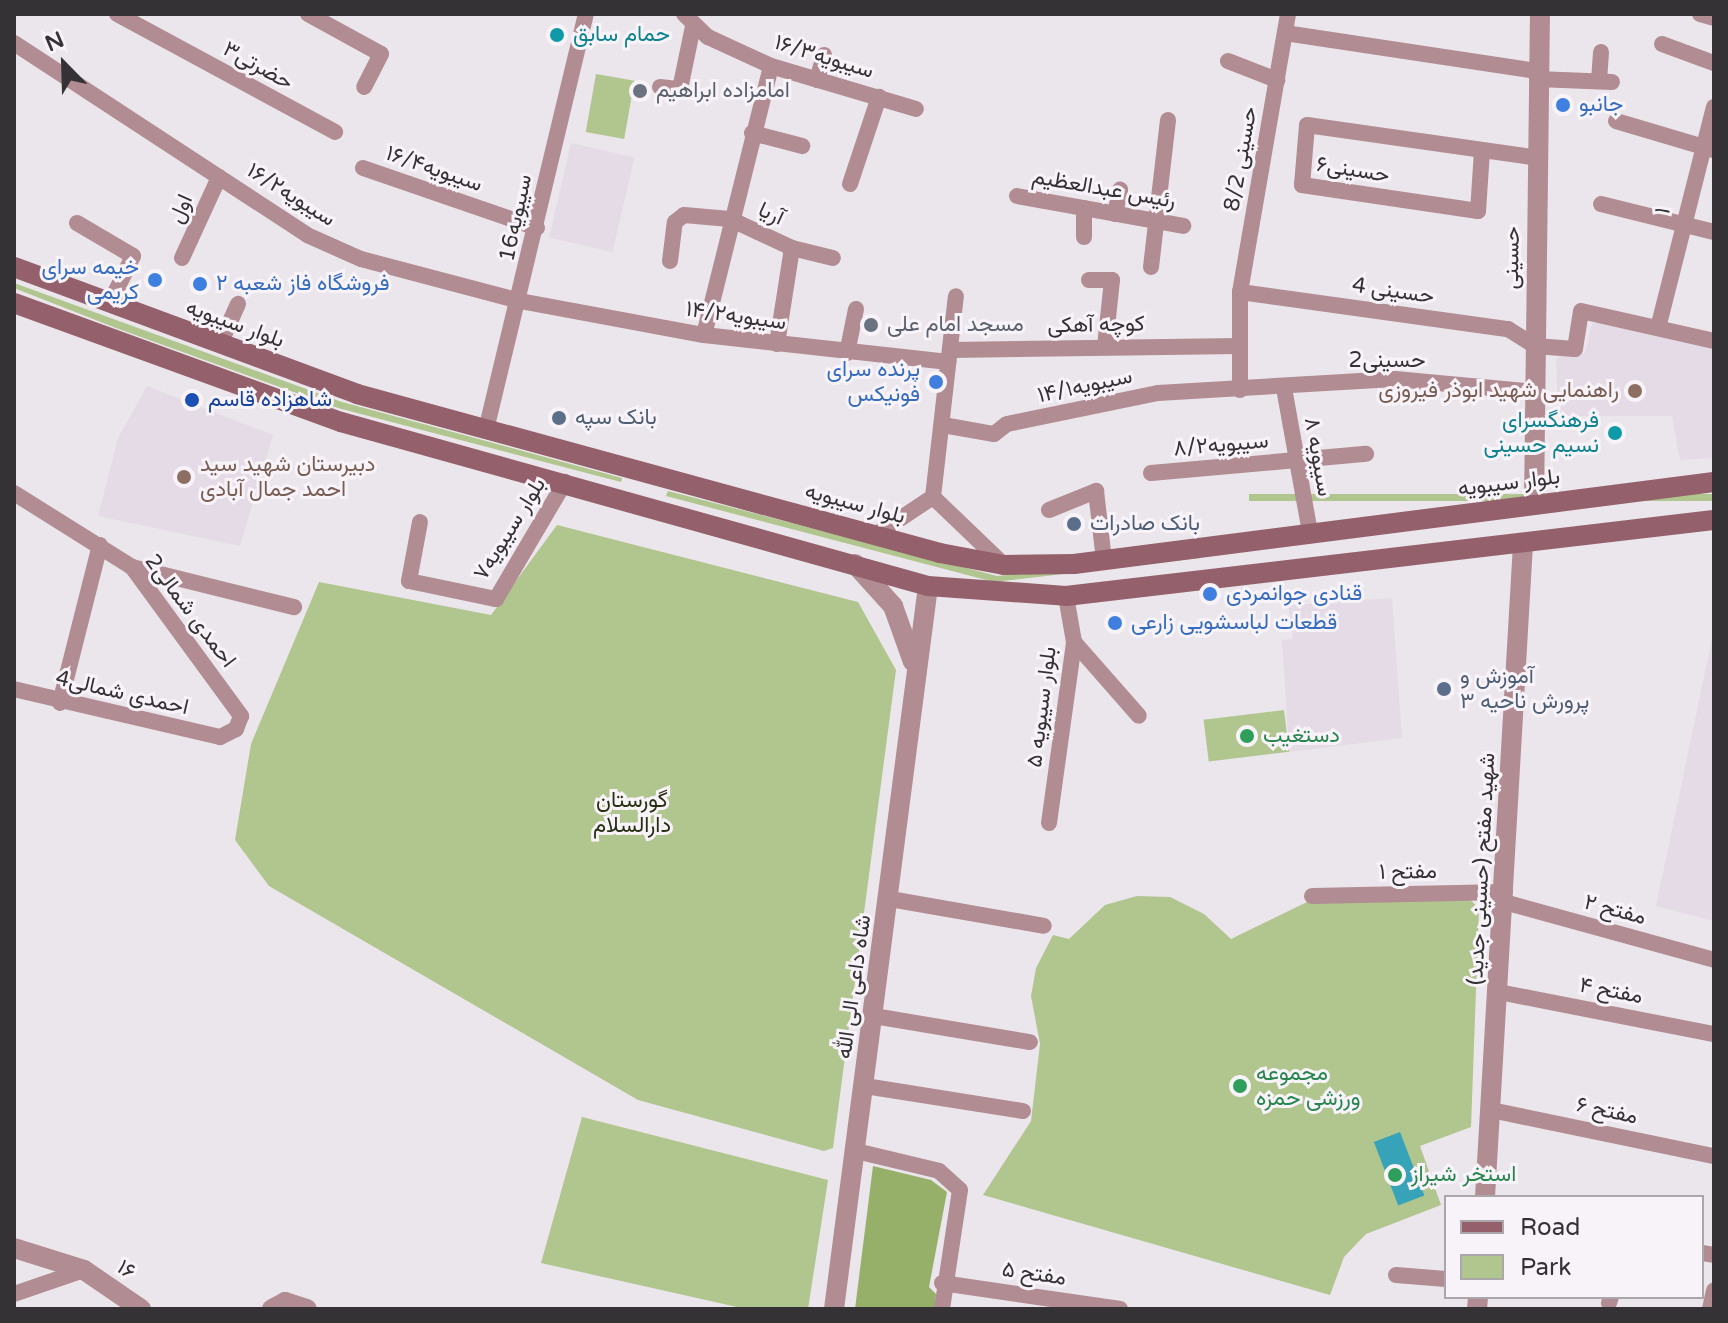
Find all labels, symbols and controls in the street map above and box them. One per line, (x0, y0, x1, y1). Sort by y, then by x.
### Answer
place label: حمام سابق (573, 22, 670, 48)
north arrow (24, 24, 104, 104)
text: N (41, 26, 68, 57)
marker: حمام سابق (548, 26, 566, 44)
street label: سیبویه۱۶/۳ (771, 29, 877, 85)
street label: حضرتی۳ (218, 36, 298, 96)
place label: امامزاده ابراهیم (656, 78, 790, 104)
marker: امامزاده ابراهیم (631, 82, 649, 100)
place label: جانبو (1579, 92, 1623, 118)
marker: جانبو (1554, 96, 1572, 114)
street label: 8/2 حسینی (1219, 104, 1263, 214)
street label: سیبویه۱۶/۴ (382, 140, 486, 198)
street label: حسینی۶ (1315, 151, 1391, 189)
street label: سیبویه۱۶/۲ (242, 157, 340, 233)
street label: رئیس عبدالعظیم (1030, 163, 1178, 215)
street label: سیبویه16 (494, 172, 538, 264)
street label: اول (163, 190, 199, 228)
street label: آریا (754, 197, 788, 231)
street label: ۱ (1649, 205, 1677, 217)
street label: حسینی (1498, 226, 1526, 290)
place label: خیمه سرای کریمی (42, 254, 139, 306)
marker: خیمه سرای کریمی (146, 271, 164, 289)
place label: فروشگاه فاز شعبه ۲ (216, 271, 390, 297)
street label: حسینی 4 (1350, 272, 1436, 310)
marker: فروشگاه فاز شعبه ۲ (191, 275, 209, 293)
street label: بلوار سیبویه (182, 294, 288, 354)
street label: سیبویه۱۴/۲ (684, 296, 788, 336)
street label: کوچه آهکی (1047, 311, 1145, 339)
place label: مسجد امام علی (887, 312, 1024, 338)
marker: مسجد امام علی (862, 316, 880, 334)
street label: حسینی2 (1349, 348, 1425, 374)
place label: پرنده سرای فونیکس (826, 356, 920, 408)
street label: سیبویه۱۴/۱ (1035, 363, 1135, 409)
marker: پرنده سرای فونیکس (927, 373, 945, 391)
place label: راهنمایی شهید ابوذر فیروزی (1378, 378, 1619, 404)
marker: راهنمایی شهید ابوذر فیروزی (1626, 382, 1644, 400)
place label: شاهزاده قاسم (208, 387, 332, 413)
marker: شاهزاده قاسم (183, 391, 201, 409)
place label: بانک سپه (575, 405, 657, 431)
place label: فرهنگسرای نسیم حسینی (1484, 407, 1599, 458)
marker: بانک سپه (550, 409, 568, 427)
street label: سیبویه ۸ (1298, 415, 1338, 499)
marker: فرهنگسرای نسیم حسینی (1606, 424, 1624, 442)
street label: سیبویه۸/۲ (1172, 428, 1270, 462)
place label: دبیرستان شهید سید احمد جمال آبادی (200, 451, 375, 502)
street label: بلوار سیبویه (1456, 464, 1562, 502)
marker: دبیرستان شهید سید احمد جمال آبادی (175, 468, 193, 486)
street label: بلوار سیبویه۷ (468, 473, 552, 585)
street label: بلوار سیبویه (802, 478, 908, 530)
place label: بانک صادرات (1090, 511, 1200, 537)
marker: بانک صادرات (1065, 515, 1083, 533)
street label: 2احمدی شمالی (139, 549, 241, 673)
place label: قنادی جوانمردی (1226, 581, 1362, 607)
marker: قنادی جوانمردی (1201, 585, 1219, 603)
place label: قطعات لباسشویی زارعی (1131, 610, 1337, 636)
marker: قطعات لباسشویی زارعی (1106, 614, 1124, 632)
street label: بلوار سیبویه ۵ (1022, 645, 1062, 769)
place label: آموزش و پرورش ناحیه ۳ (1460, 663, 1589, 714)
street label: 4احمدی شمالی (53, 665, 191, 721)
marker: آموزش و پرورش ناحیه ۳ (1435, 680, 1453, 698)
place label: دستغیب (1263, 723, 1340, 749)
marker: دستغیب (1238, 727, 1256, 745)
street label: شهید مفتح (حسینی جدید) (1463, 752, 1501, 986)
park label: گورستان دارالسلام (593, 787, 671, 838)
street label: مفتح ۱ (1379, 858, 1437, 886)
street label: مفتح ۲ (1581, 889, 1649, 931)
street label: شاه داعی الی الله (831, 913, 877, 1061)
street label: مفتح ۴ (1577, 972, 1645, 1010)
place label: مجموعه ورزشی حمزه (1256, 1060, 1361, 1112)
marker: مجموعه ورزشی حمزه (1231, 1077, 1249, 1095)
street label: مفتح ۶ (1574, 1092, 1640, 1130)
place label: استخر شیراز (1411, 1162, 1516, 1188)
marker: استخر شیراز (1386, 1166, 1404, 1184)
legend (1444, 1195, 1704, 1299)
text: Road (1520, 1213, 1580, 1242)
text: Park (1520, 1253, 1571, 1282)
street label: ۱۶ (112, 1254, 140, 1286)
street label: مفتح ۵ (1000, 1256, 1068, 1292)

